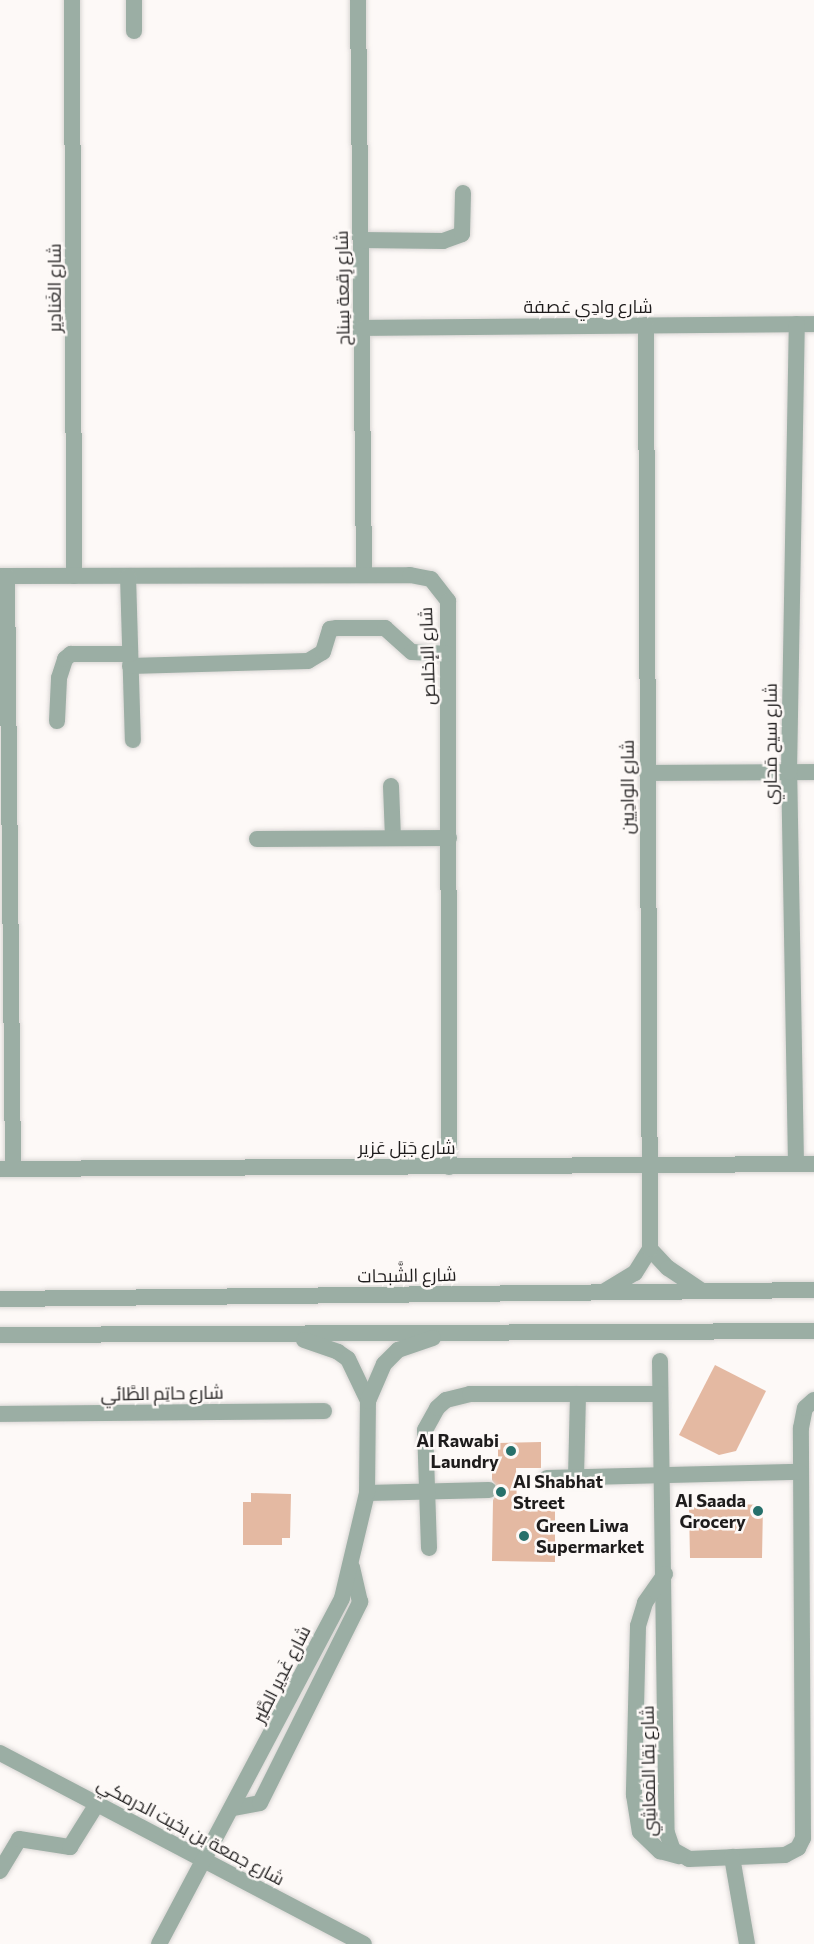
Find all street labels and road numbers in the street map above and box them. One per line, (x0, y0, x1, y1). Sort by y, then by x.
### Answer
street label: شارع رِقعة سِناح (330, 230, 354, 346)
street label: شارع الغَنادِير (43, 243, 65, 333)
street label: شارع وادِي عَصفة (523, 295, 653, 317)
street label: شارع الإخلاص (414, 607, 440, 705)
street label: شارع سيح مَحاري (759, 683, 781, 805)
street label: شارع الوادِيين (616, 740, 638, 834)
street label: شارع جَبَل عَزير (358, 1136, 456, 1158)
street label: شارع الشَّبحات (357, 1263, 457, 1287)
street label: شارع حاتِم الطَّائي (100, 1381, 224, 1405)
street label: شارع غَدِير الطَّير (247, 1622, 315, 1726)
street label: شارع نِقا المَعاشِي (636, 1705, 660, 1837)
street label: شارع جمعة بن بخيت الدرمكي (94, 1772, 288, 1890)

